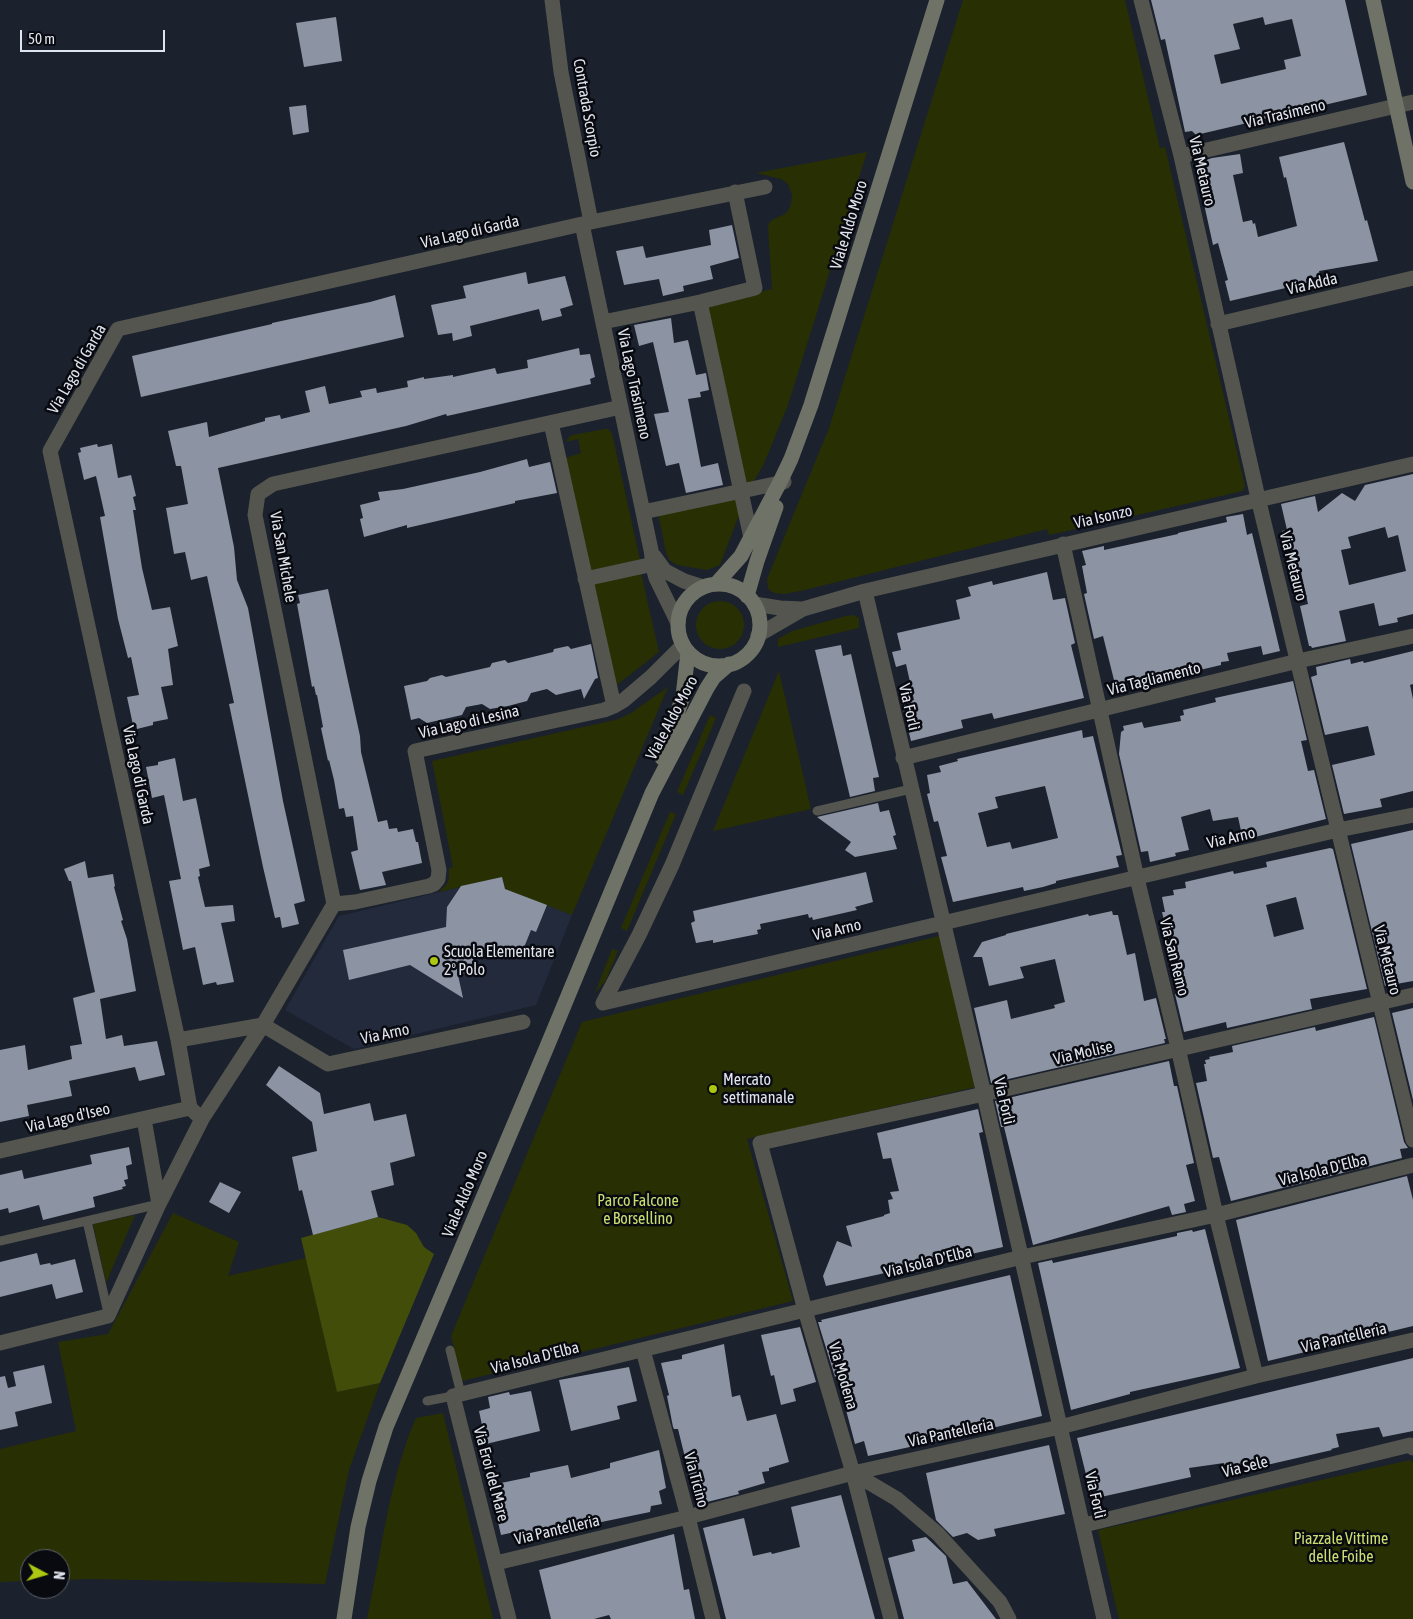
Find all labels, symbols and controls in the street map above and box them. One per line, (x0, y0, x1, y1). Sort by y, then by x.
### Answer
scale bar (22, 20, 168, 52)
text: 50 m (28, 30, 55, 47)
street label: Contrada Scorpio (569, 57, 605, 159)
street label: Via Trasimeno (1243, 95, 1327, 133)
street label: Via Metauro (1185, 134, 1219, 208)
street label: Viale Aldo Moro (826, 178, 872, 272)
street label: Via Lago di Garda (419, 211, 521, 253)
street label: Via Adda (1285, 269, 1339, 299)
street label: Via Lago di Garda (44, 321, 110, 417)
street label: Via Lago Trasimeno (613, 327, 655, 441)
street label: Via Isonzo (1072, 501, 1134, 533)
street label: Via San Michele (266, 510, 300, 604)
street label: Via Metauro (1275, 529, 1311, 603)
street label: Via Tagliamento (1105, 658, 1203, 700)
street label: Viale Aldo Moro (642, 673, 702, 763)
street label: Via Forlì (894, 682, 924, 732)
street label: Via Lago di Lesina (417, 701, 521, 743)
street label: Via Lago di Garda (118, 724, 158, 826)
street label: Via Arno (1205, 823, 1257, 853)
street label: Via Arno (811, 915, 863, 945)
street label: Via San Remo (1155, 916, 1193, 998)
street label: Via Metauro (1369, 923, 1405, 997)
place label: Scuola Elementare 2° Polo (444, 942, 554, 980)
marker: Scuola Elementare 2° Polo (428, 955, 440, 967)
street label: Via Arno (359, 1020, 411, 1048)
street label: Via Molise (1052, 1037, 1114, 1069)
place label: Mercato settimanale (723, 1070, 794, 1108)
street label: Via Forlì (989, 1076, 1019, 1126)
marker: Mercato settimanale (707, 1083, 719, 1095)
street label: Via Lago d'Iseo (24, 1099, 112, 1137)
street label: Viale Aldo Moro (438, 1148, 492, 1240)
street label: Via Isola D'Elba (1277, 1150, 1369, 1190)
park label: Parco Falcone e Borsellino (597, 1191, 679, 1229)
street label: Via Isola D'Elba (882, 1242, 974, 1282)
street label: Via Pantelleria (1299, 1319, 1389, 1357)
street label: Via Isola D'Elba (489, 1338, 581, 1378)
street label: Via Modena (824, 1340, 862, 1412)
street label: Via Pantelleria (906, 1415, 996, 1451)
street label: Via Eroi del Mare (469, 1424, 513, 1524)
street label: Via Ticino (679, 1450, 713, 1510)
street label: Via Sele (1220, 1452, 1270, 1482)
street label: Via Forlì (1080, 1470, 1110, 1520)
street label: Via Pantelleria (512, 1511, 602, 1549)
park label: Piazzale Vittime delle Foibe (1294, 1529, 1388, 1567)
north arrow (20, 1549, 70, 1599)
text: N (51, 1571, 67, 1580)

